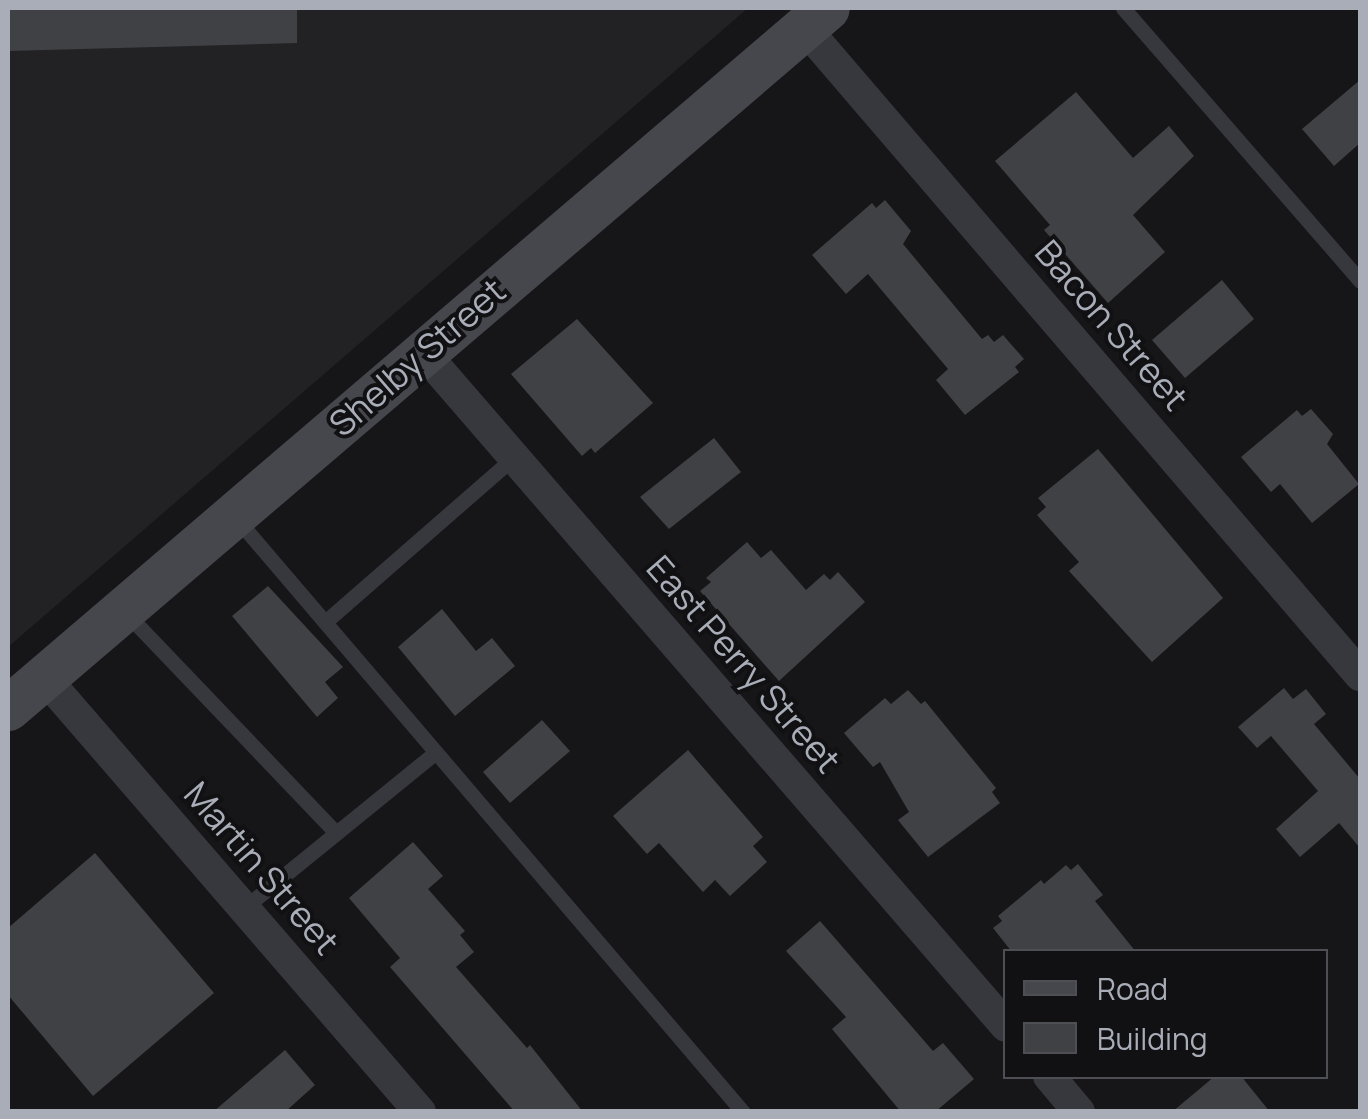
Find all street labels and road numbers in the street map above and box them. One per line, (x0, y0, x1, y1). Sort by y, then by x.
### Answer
street label: Bacon Street (1027, 232, 1197, 418)
street label: Shelby Street (321, 269, 513, 445)
street label: East Perry Street (638, 547, 850, 781)
street label: Martin Street (176, 773, 348, 963)

